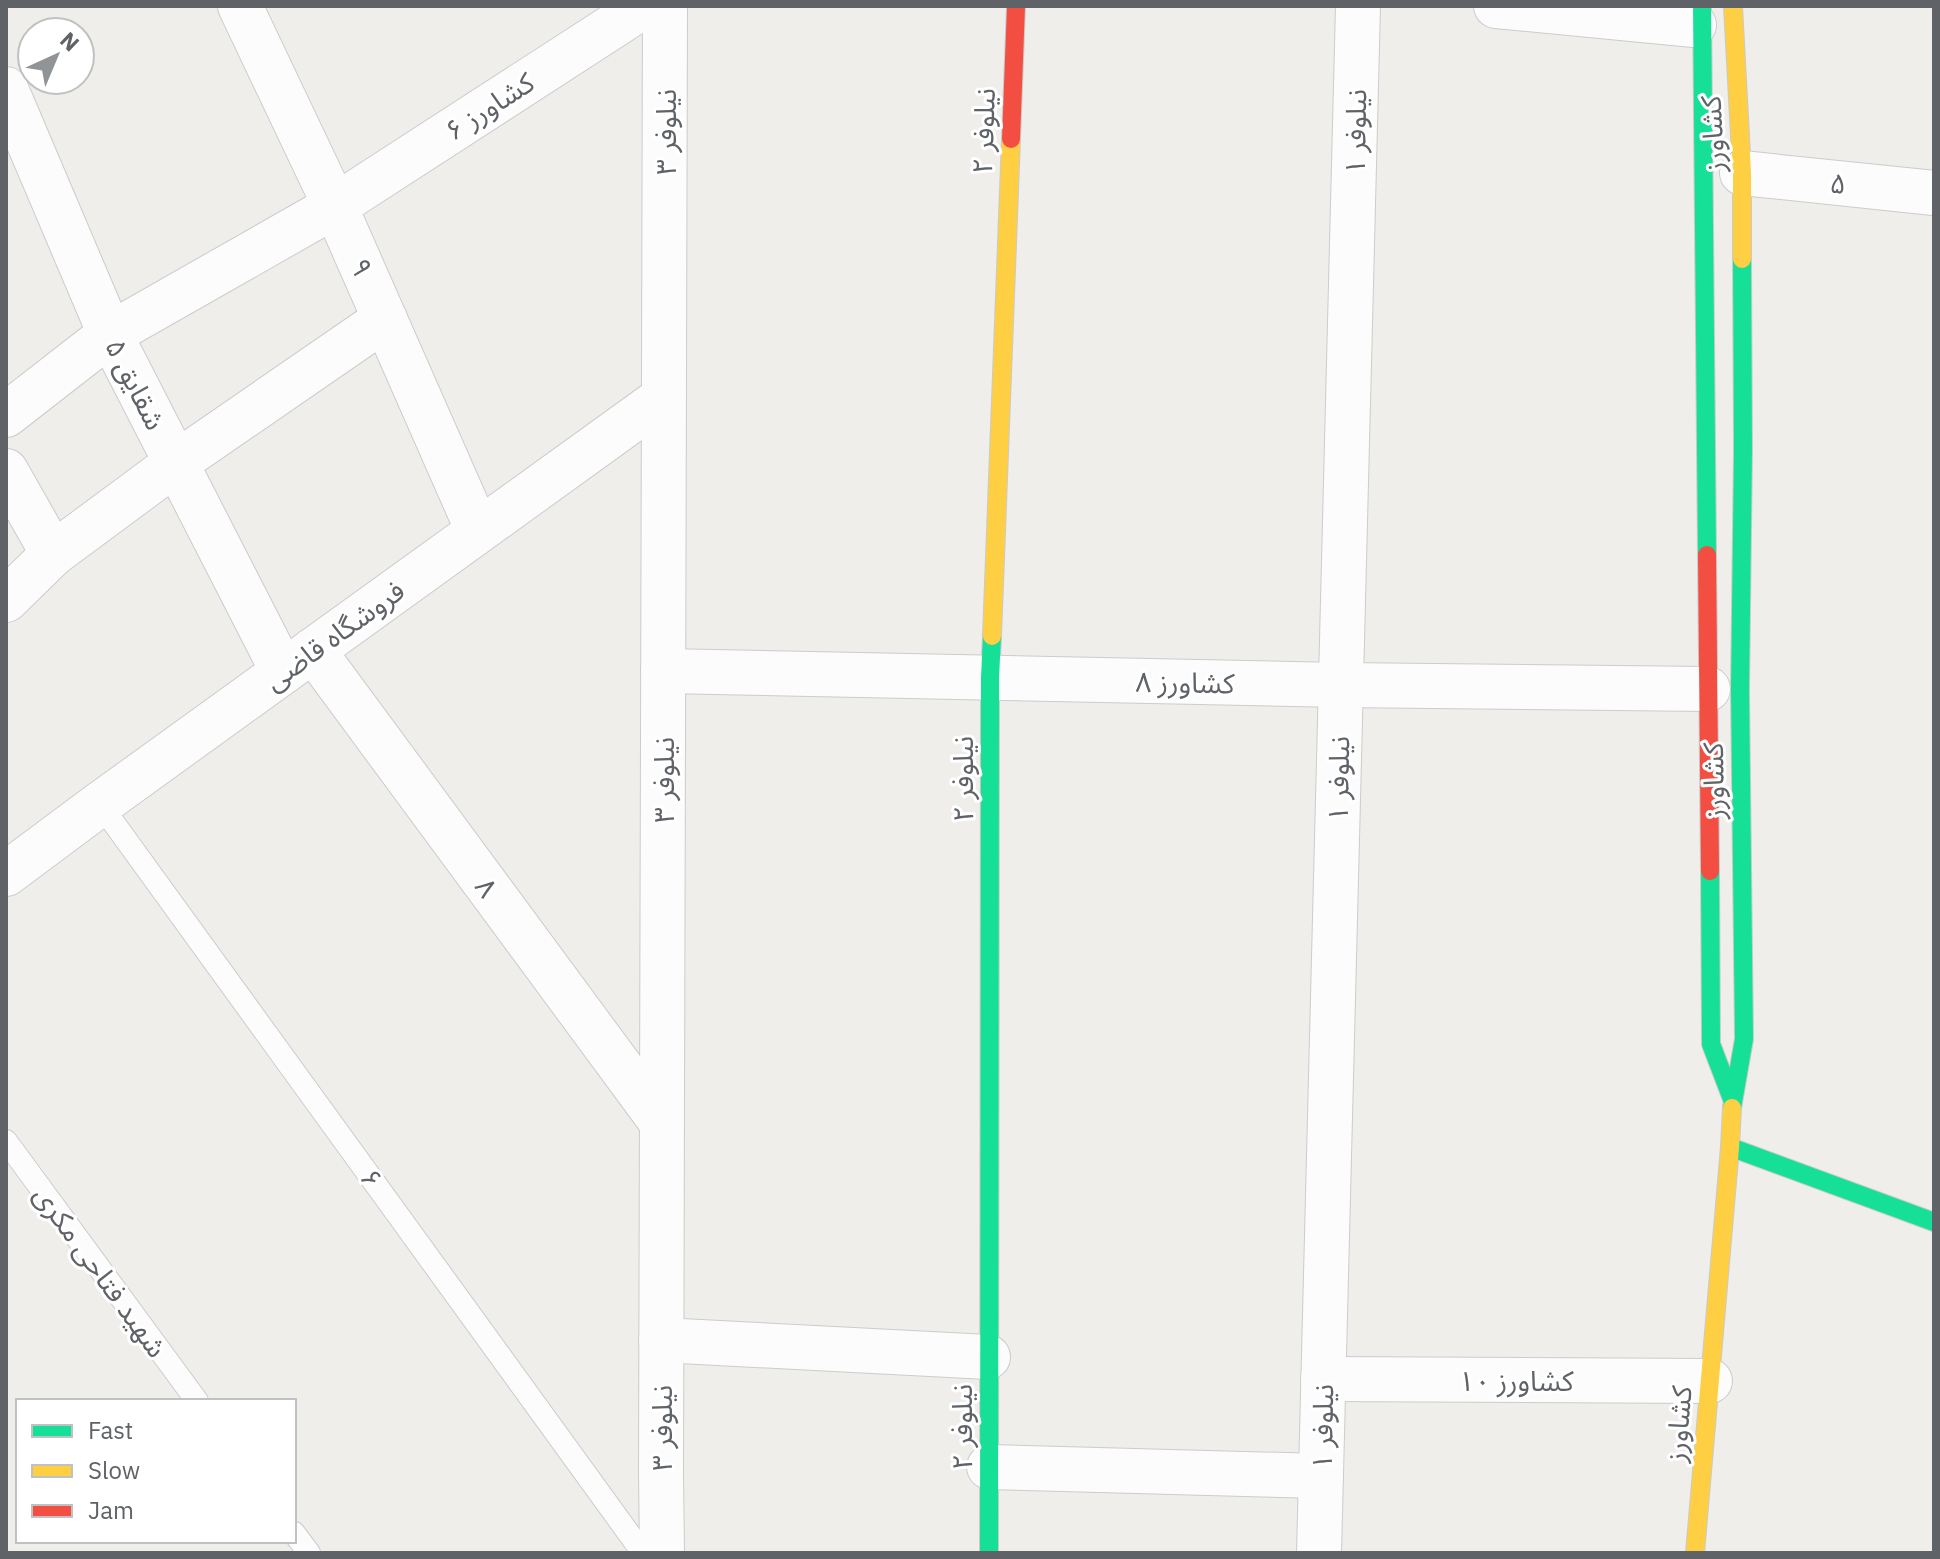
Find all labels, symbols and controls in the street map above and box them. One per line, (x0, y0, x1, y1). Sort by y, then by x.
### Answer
north arrow (16, 16, 96, 96)
text: N (54, 25, 86, 57)
street label: کشاورز ۶ (437, 63, 541, 149)
street label: نیلوفر ۲ (963, 87, 1003, 175)
street label: نیلوفر ۳ (647, 89, 684, 175)
street label: نیلوفر ۱ (1336, 89, 1374, 175)
street label: کشاورز (1691, 94, 1733, 174)
street label: ۵ (1828, 164, 1848, 202)
street label: ۹ (342, 252, 382, 282)
street label: شقایق ۵ (97, 332, 175, 436)
street label: فروشگاه قاضی (256, 572, 412, 698)
street label: کشاورز ۸ (1135, 663, 1235, 701)
street label: نیلوفر ۲ (944, 736, 981, 822)
street label: نیلوفر ۱ (1319, 736, 1357, 822)
street label: نیلوفر ۳ (645, 737, 682, 823)
street label: کشاورز (1694, 742, 1732, 821)
street label: ۸ (467, 870, 507, 904)
street label: ۶ (352, 1161, 392, 1195)
street label: شهید فتاحی مکری (26, 1178, 176, 1364)
street label: کشاورز ۱۰ (1458, 1362, 1574, 1399)
street label: نیلوفر ۲ (943, 1384, 980, 1470)
street label: نیلوفر ۱ (1303, 1384, 1341, 1470)
street label: کشاورز (1656, 1384, 1700, 1465)
street label: نیلوفر ۳ (643, 1385, 680, 1471)
legend (16, 1399, 296, 1543)
text: Fast (88, 1414, 133, 1446)
text: Slow (88, 1454, 140, 1486)
text: Jam (88, 1494, 134, 1526)

